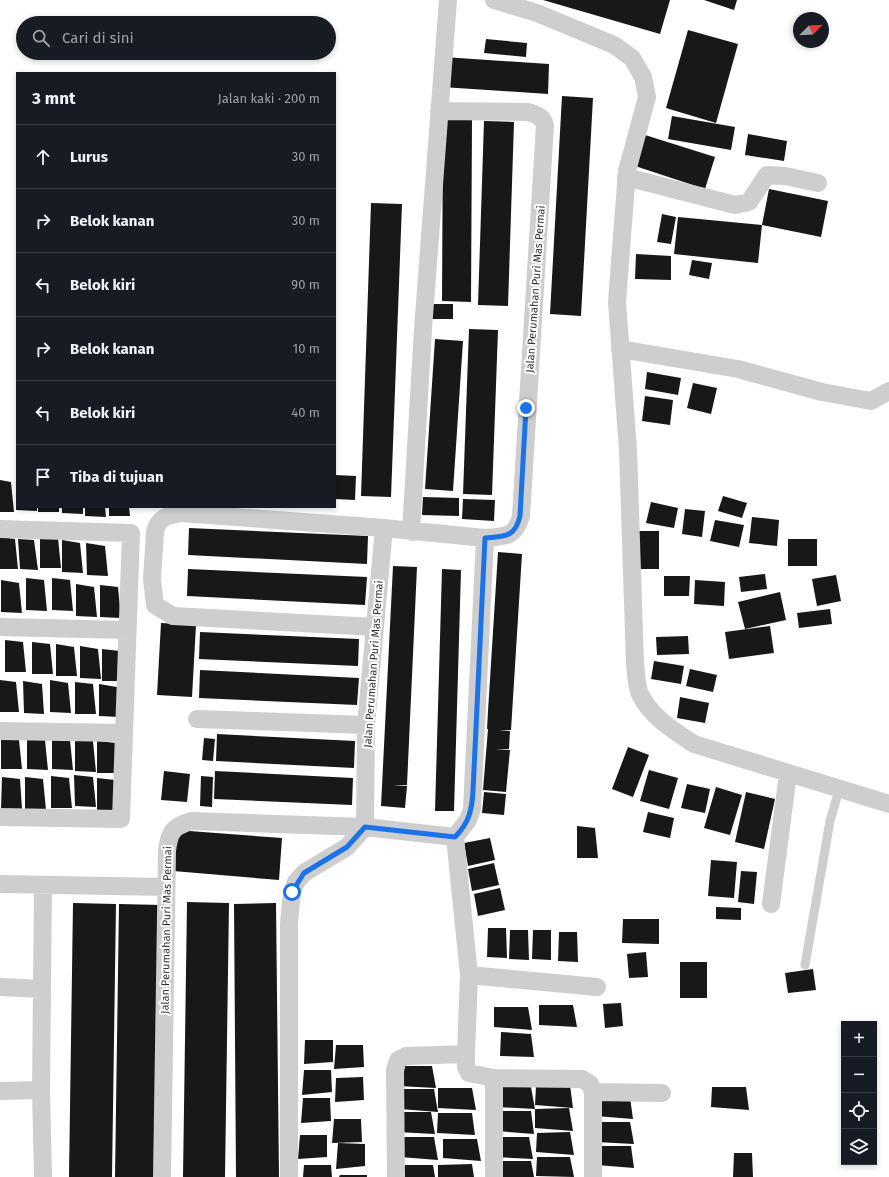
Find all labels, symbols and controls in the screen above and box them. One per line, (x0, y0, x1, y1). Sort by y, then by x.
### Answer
north arrow (793, 12, 829, 48)
search box (16, 16, 336, 60)
icon: search (30, 27, 52, 49)
text: Cari di sini (62, 29, 134, 47)
text: 3 mnt (32, 88, 76, 109)
text: Jalan kaki · 200 m (218, 91, 320, 106)
icon: ahead (32, 146, 54, 168)
text: Lurus (70, 148, 108, 166)
text: 30 m (292, 149, 320, 164)
street label: Jalan Perumahan Puri Mas Permai (523, 205, 548, 373)
icon: right (32, 210, 54, 232)
text: Belok kanan (70, 212, 154, 230)
text: 30 m (292, 213, 320, 228)
icon: left (32, 274, 54, 296)
text: Belok kiri (70, 276, 135, 294)
text: 90 m (291, 277, 320, 292)
icon: right (32, 338, 54, 360)
text: Belok kanan (70, 340, 154, 358)
text: 10 m (293, 341, 320, 356)
route end (517, 399, 535, 417)
icon: left (32, 402, 54, 424)
text: Belok kiri (70, 404, 135, 422)
text: 40 m (291, 405, 320, 420)
icon: arrive (32, 466, 54, 488)
text: Tiba di tujuan (70, 468, 164, 486)
street label: Jalan Perumahan Puri Mas Permai (361, 580, 386, 748)
street label: Jalan Perumahan Puri Mas Permai (159, 846, 174, 1014)
route start (283, 883, 301, 901)
map controls (841, 1021, 877, 1165)
button: + (841, 1021, 877, 1057)
button: − (841, 1057, 877, 1093)
button: locate (841, 1093, 877, 1129)
button: layers (841, 1129, 877, 1165)

